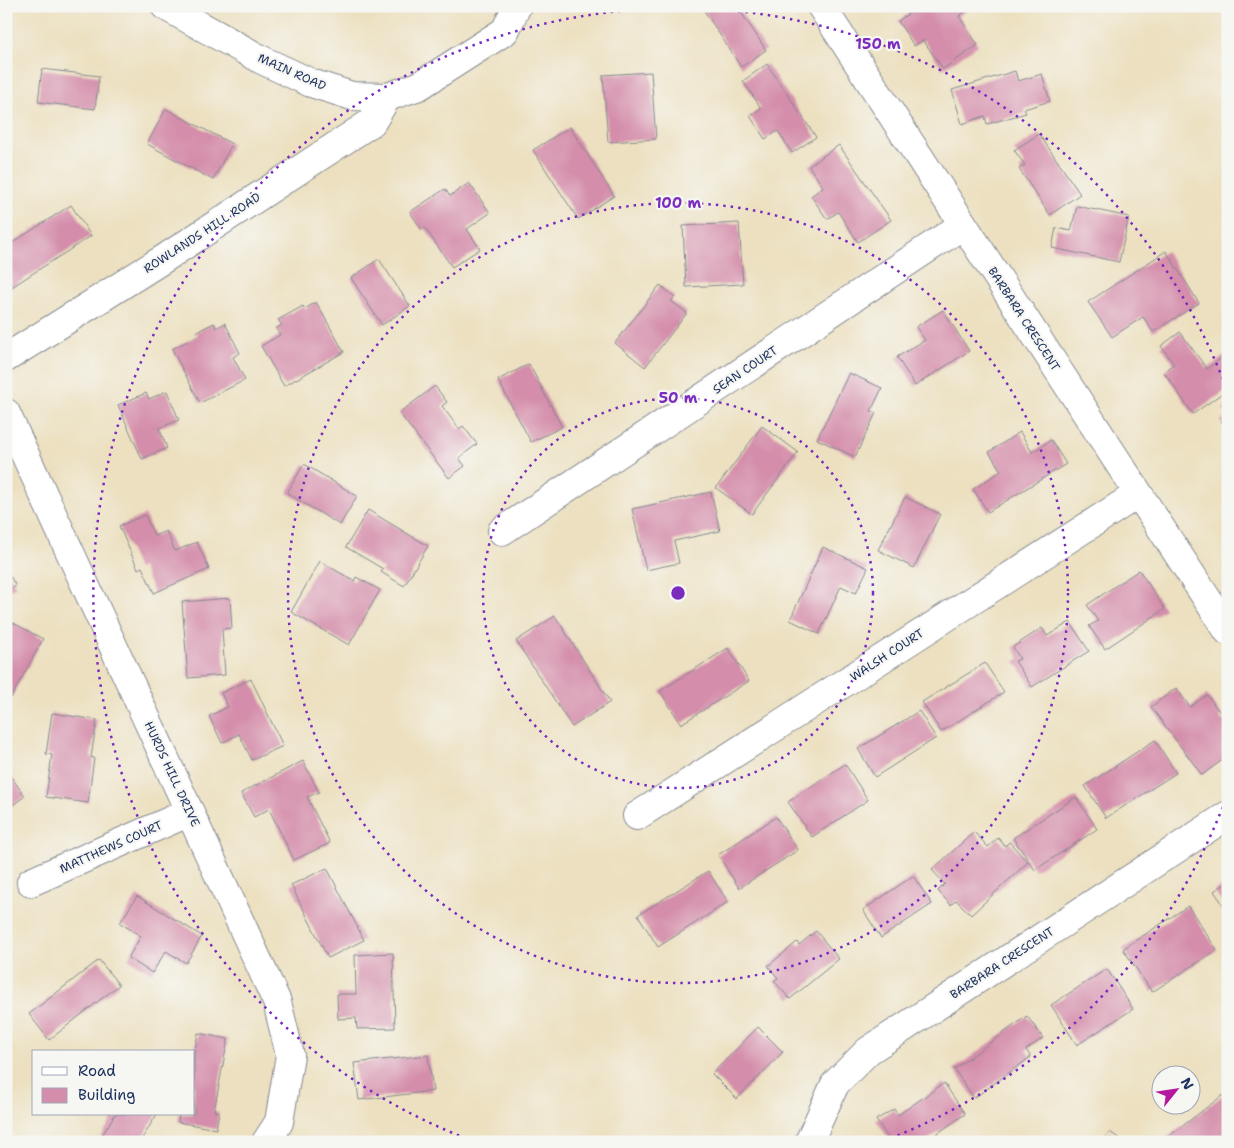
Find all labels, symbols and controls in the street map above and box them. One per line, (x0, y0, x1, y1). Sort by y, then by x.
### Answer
text: 150 m (855, 34, 901, 54)
street label: MAIN ROAD (255, 50, 329, 94)
street label: ROWLANDS HILL ROAD (140, 189, 264, 277)
text: 100 m (655, 193, 701, 213)
street label: BARBARA CRESCENT (984, 264, 1064, 375)
street label: SEAN COURT (709, 342, 781, 398)
text: 50 m (659, 388, 698, 408)
centre of rings (669, 584, 687, 602)
street label: WALSH COURT (847, 625, 927, 685)
street label: HURDS HILL DRIVE (141, 719, 203, 829)
street label: MATTHEWS COURT (57, 817, 166, 877)
street label: BARBARA CRESCENT (947, 923, 1058, 1003)
legend (32, 1050, 195, 1116)
text: Road (78, 1061, 116, 1081)
north arrow (1152, 1066, 1202, 1116)
text: N (1177, 1074, 1198, 1093)
text: Building (78, 1085, 135, 1105)

